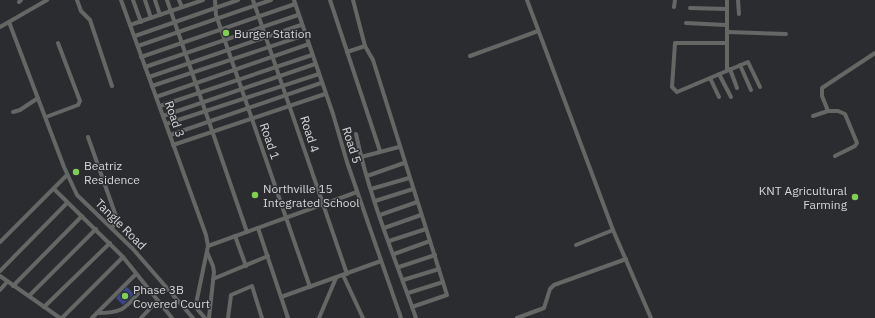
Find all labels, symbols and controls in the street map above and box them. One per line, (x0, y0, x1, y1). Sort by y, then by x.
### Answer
place label: Burger Station (234, 26, 311, 41)
marker: Burger Station (221, 28, 231, 38)
street label: Road 3 (162, 99, 188, 139)
street label: Road 4 (297, 114, 323, 154)
street label: Road 1 (257, 121, 283, 161)
street label: Road 5 (339, 125, 365, 165)
place label: Beatriz Residence (84, 158, 140, 187)
marker: Beatriz Residence (71, 167, 81, 177)
place label: Northville 15 Integrated School (263, 181, 360, 210)
place label: KNT Agricultural Farming (759, 183, 848, 212)
marker: Northville 15 Integrated School (250, 190, 260, 200)
marker: KNT Agricultural Farming (850, 192, 860, 202)
street label: Tangle Road (92, 195, 150, 253)
place label: Phase 3B Covered Court (133, 282, 210, 311)
marker: Phase 3B Covered Court (120, 291, 130, 301)

